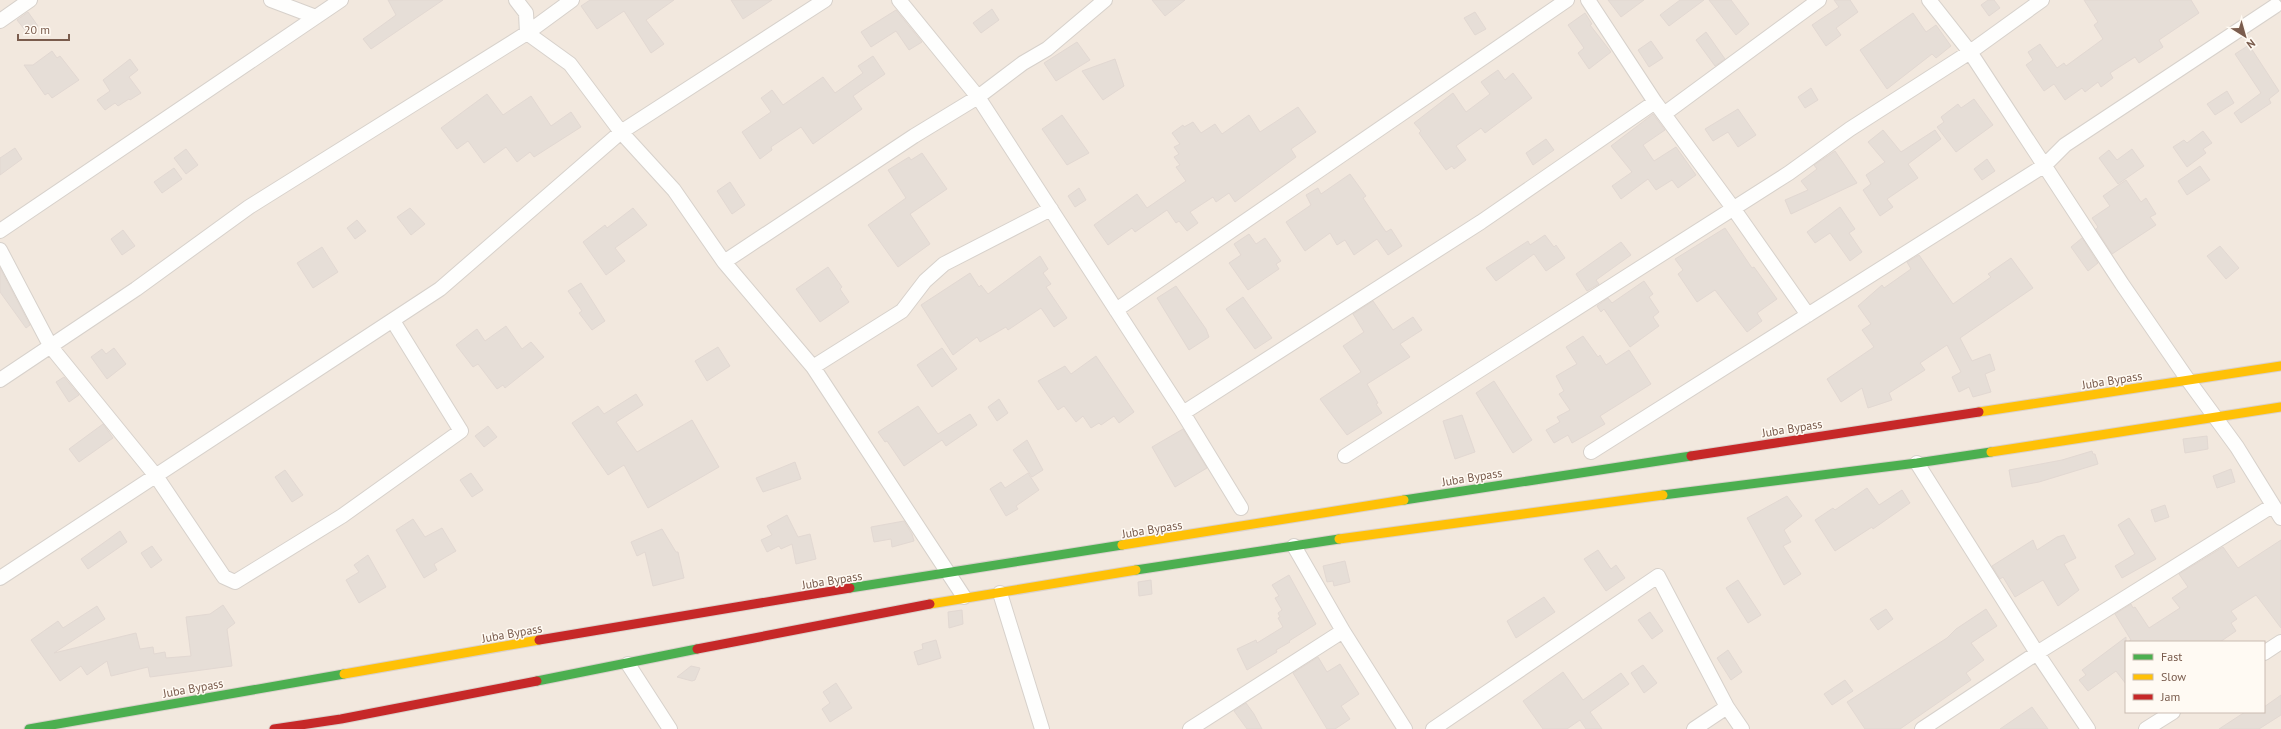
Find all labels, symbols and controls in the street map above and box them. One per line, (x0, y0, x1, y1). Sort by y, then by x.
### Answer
scale bar (18, 16, 69, 42)
north arrow (2225, 16, 2265, 56)
text: 20 m (24, 22, 50, 37)
text: N (2244, 36, 2258, 52)
street label: Juba Bypass (2080, 368, 2143, 392)
street label: Juba Bypass (1760, 416, 1823, 440)
street label: Juba Bypass (1440, 465, 1503, 489)
street label: Juba Bypass (1120, 517, 1183, 541)
street label: Juba Bypass (800, 568, 863, 592)
street label: Juba Bypass (480, 620, 543, 646)
legend (2125, 641, 2265, 713)
text: Fast (2161, 649, 2182, 664)
text: Slow (2161, 669, 2186, 684)
street label: Juba Bypass (161, 675, 224, 701)
text: Jam (2160, 689, 2180, 704)

